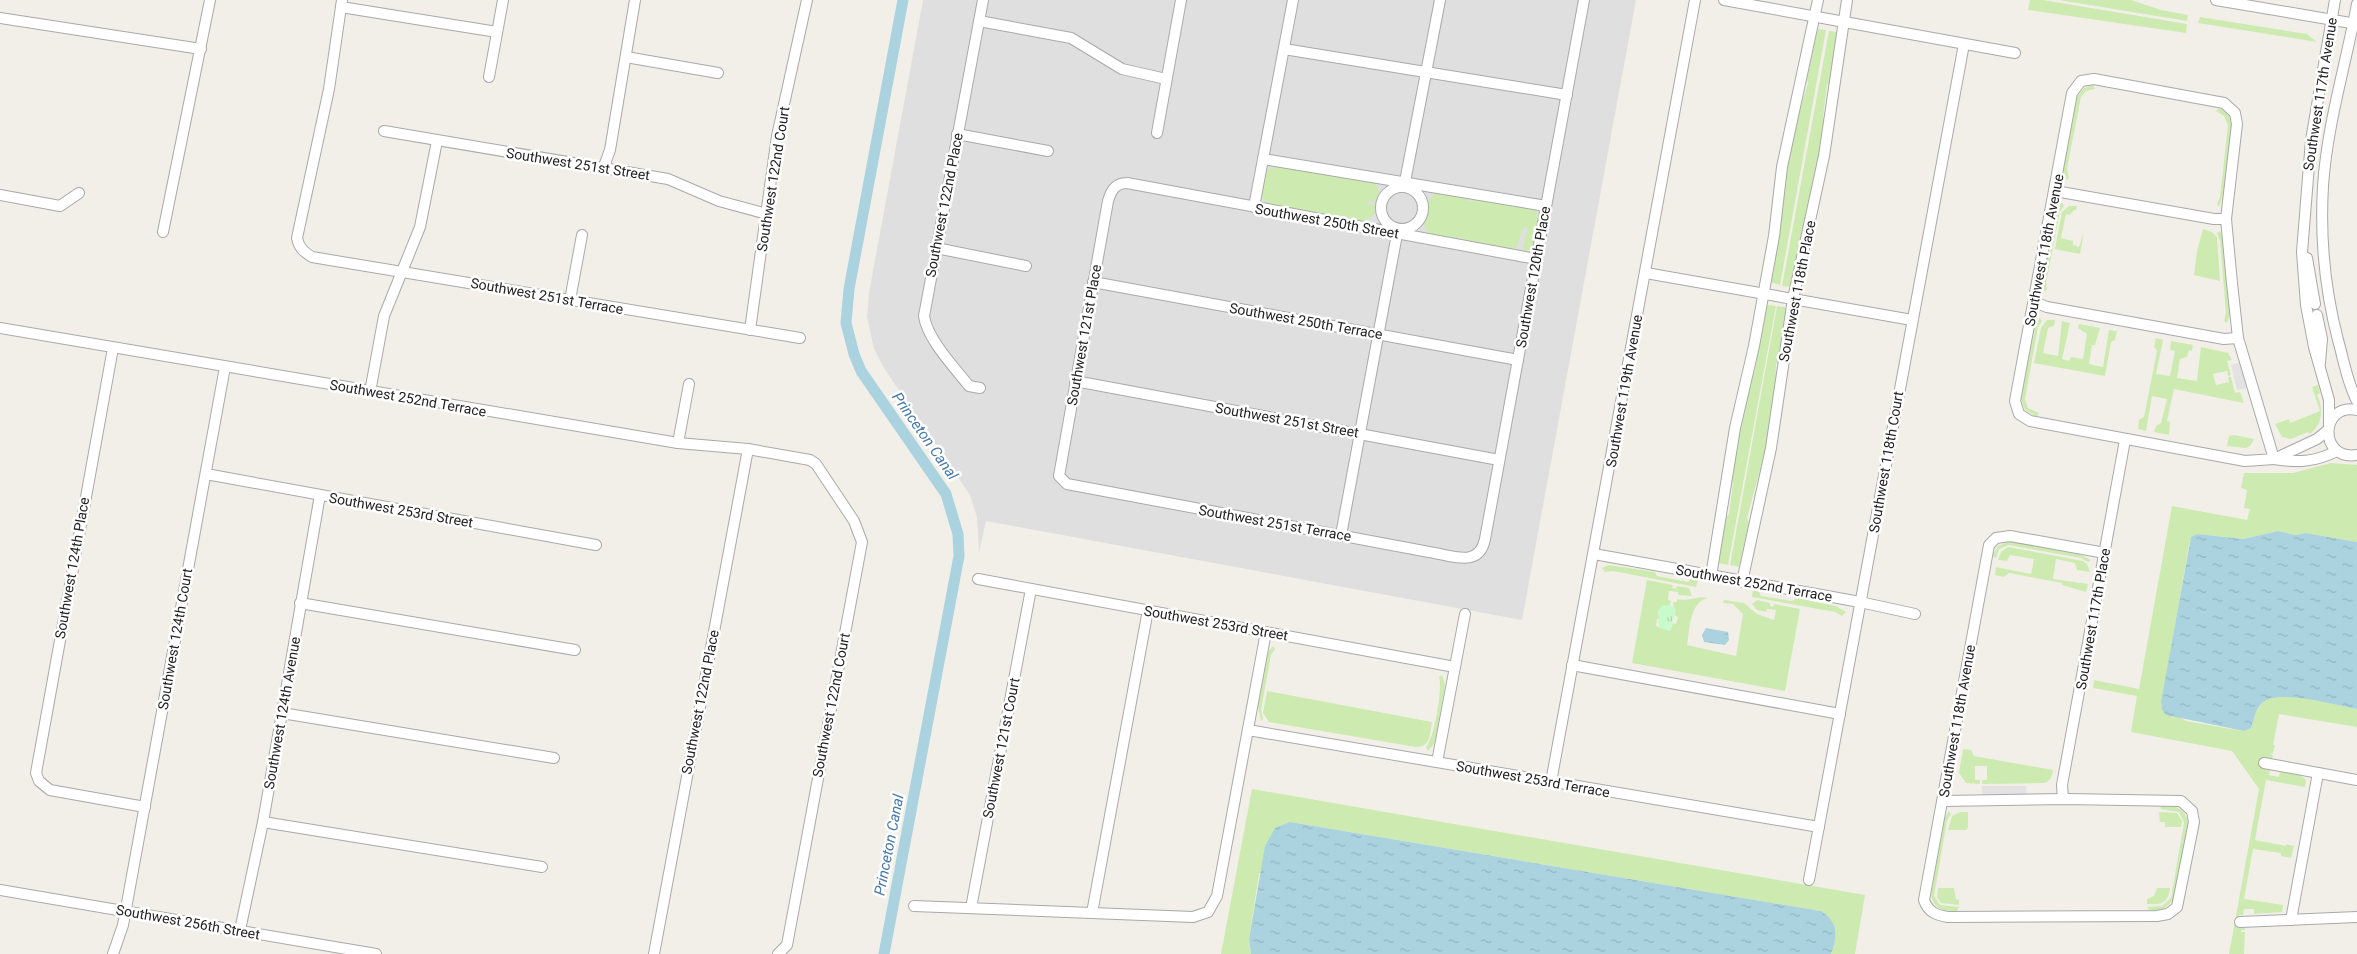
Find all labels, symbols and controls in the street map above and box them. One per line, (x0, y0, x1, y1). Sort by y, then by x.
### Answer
street label: Southwest 117th Avenue (2300, 16, 2340, 172)
street label: Southwest 122nd Court (754, 105, 792, 253)
street label: Southwest 122nd Place (922, 131, 966, 279)
street label: Southwest 251st Street (505, 145, 651, 183)
street label: Southwest 118th Avenue (2021, 173, 2067, 327)
street label: Southwest 250th Street (1254, 200, 1401, 242)
street label: Southwest 120th Place (1513, 205, 1553, 349)
street label: Southwest 118th Place (1775, 219, 1819, 363)
street label: Southwest 121st Place (1064, 263, 1104, 407)
street label: Southwest 251st Terrace (469, 275, 625, 317)
street label: Southwest 250th Terrace (1228, 300, 1384, 342)
street label: Southwest 119th Avenue (1603, 313, 1645, 469)
street label: Southwest 252nd Terrace (328, 376, 488, 420)
water label: Princeton Canal (888, 389, 962, 484)
street label: Southwest 118th Court (1866, 390, 1906, 534)
street label: Southwest 251st Street (1214, 400, 1360, 441)
street label: Southwest 253rd Street (328, 489, 475, 531)
street label: Southwest 124th Place (52, 496, 92, 640)
street label: Southwest 251st Terrace (1197, 502, 1353, 544)
street label: Southwest 117th Place (2073, 547, 2113, 691)
street label: Southwest 252nd Terrace (1674, 561, 1834, 605)
street label: Southwest 124th Court (155, 567, 195, 711)
street label: Southwest 253rd Street (1143, 602, 1290, 644)
street label: Southwest 122nd Place (678, 628, 722, 776)
street label: Southwest 122nd Court (809, 631, 853, 779)
street label: Southwest 124th Avenue (261, 635, 303, 791)
street label: Southwest 118th Avenue (1936, 643, 1978, 799)
street label: Southwest 121st Court (980, 676, 1023, 820)
street label: Southwest 253rd Terrace (1455, 758, 1611, 800)
water label: Princeton Canal (870, 793, 908, 897)
street label: Southwest 256th Street (115, 901, 262, 943)

